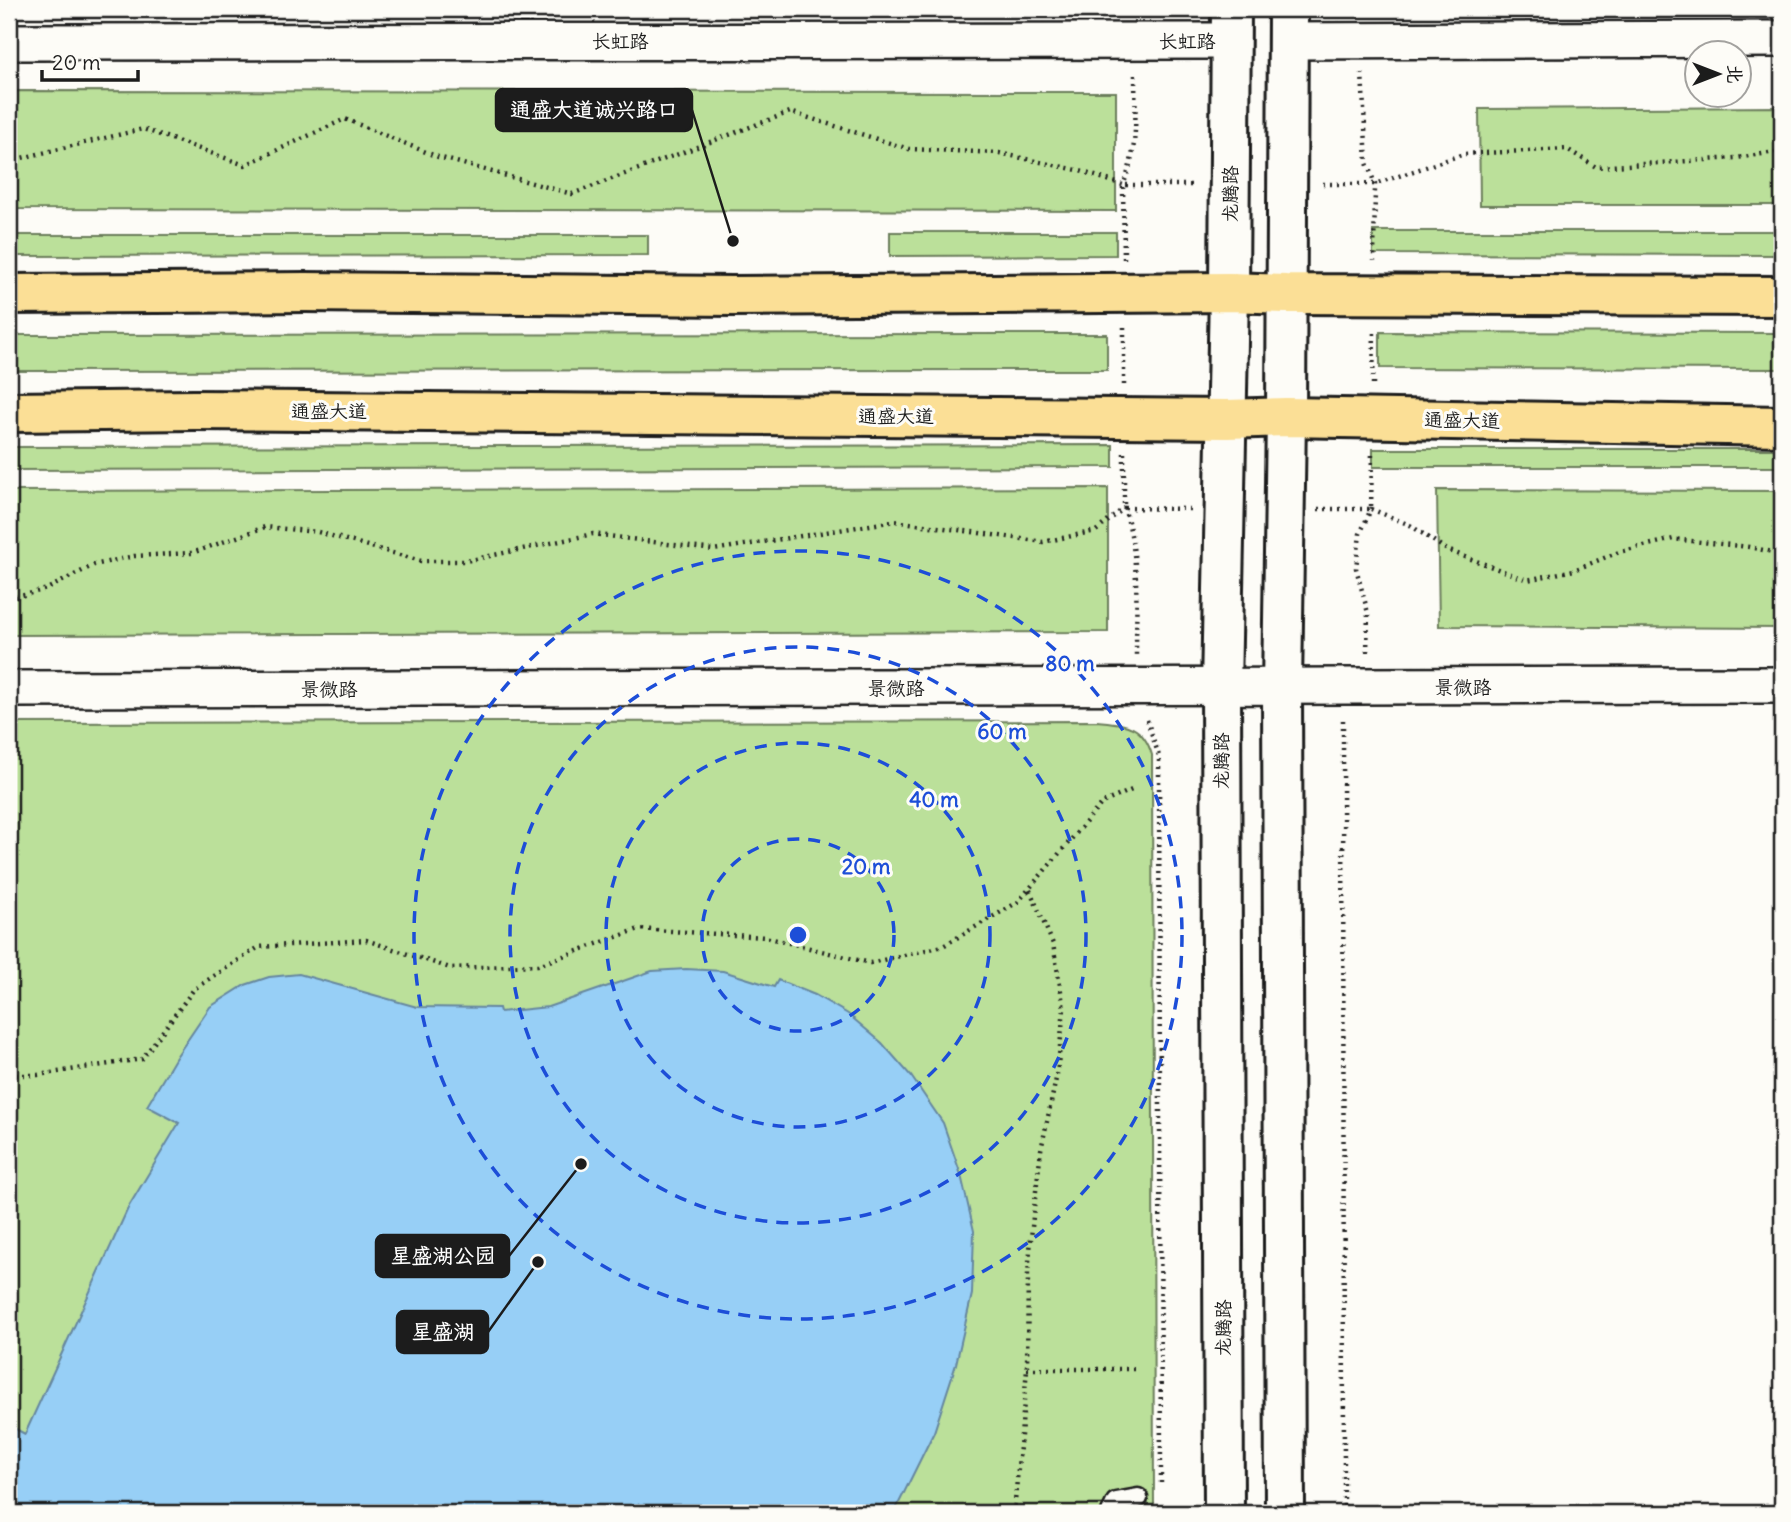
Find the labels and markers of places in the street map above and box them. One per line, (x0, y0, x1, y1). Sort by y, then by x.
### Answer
callout: 通盛大道诚兴路口 (496, 89, 692, 131)
centre of rings (786, 923, 810, 947)
callout: 星盛湖公园 (376, 1235, 509, 1277)
callout: 星盛湖 (397, 1311, 488, 1353)

